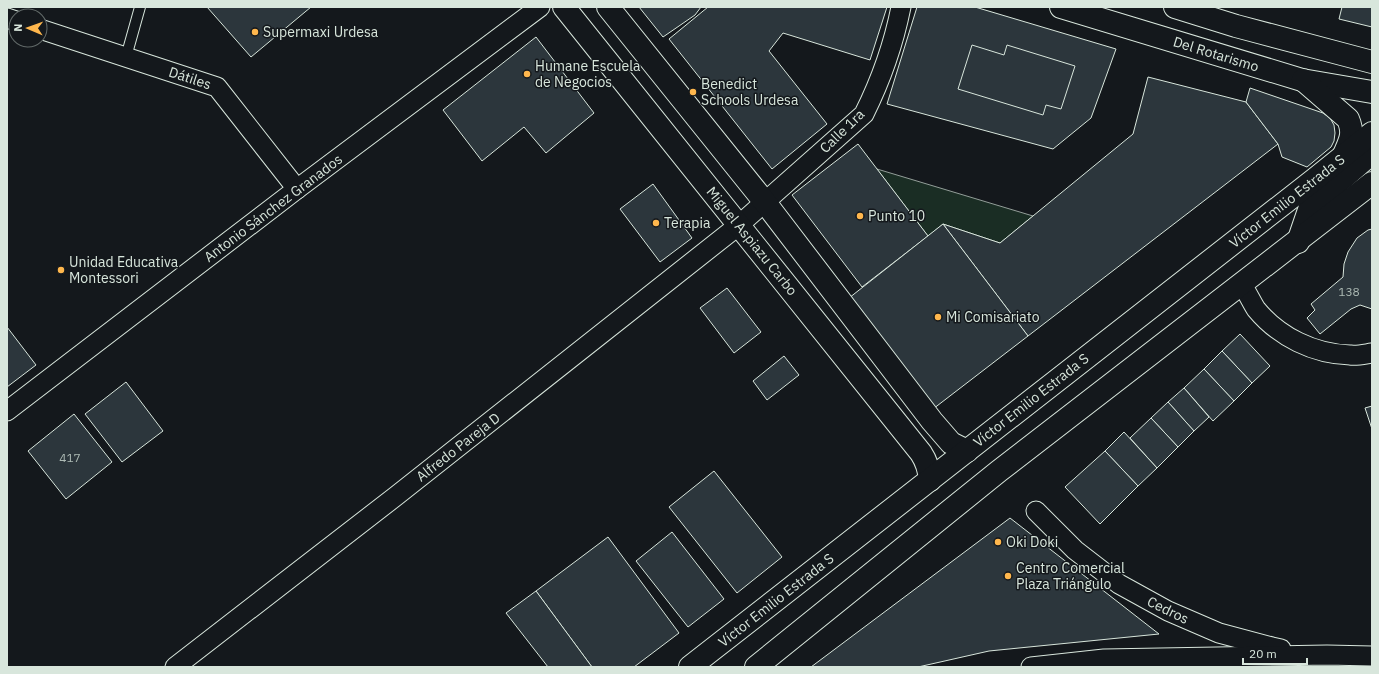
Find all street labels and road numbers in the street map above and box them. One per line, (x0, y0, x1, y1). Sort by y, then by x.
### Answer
street label: Del Rotarismo (1171, 32, 1261, 76)
street label: Dátiles (166, 63, 214, 93)
street label: Calle 1ra (816, 105, 869, 157)
street label: Antonio Sánchez Granados (200, 150, 346, 266)
street label: Víctor Emilio Estrada S (1226, 150, 1348, 252)
street label: Miguel Aspiazu Carbo (703, 183, 802, 299)
street label: Víctor Emilio Estrada S (970, 349, 1092, 451)
street label: Alfredo Pareja D (412, 409, 504, 485)
street label: Víctor Emilio Estrada S (715, 549, 837, 651)
street label: Cedros (1144, 592, 1192, 628)

